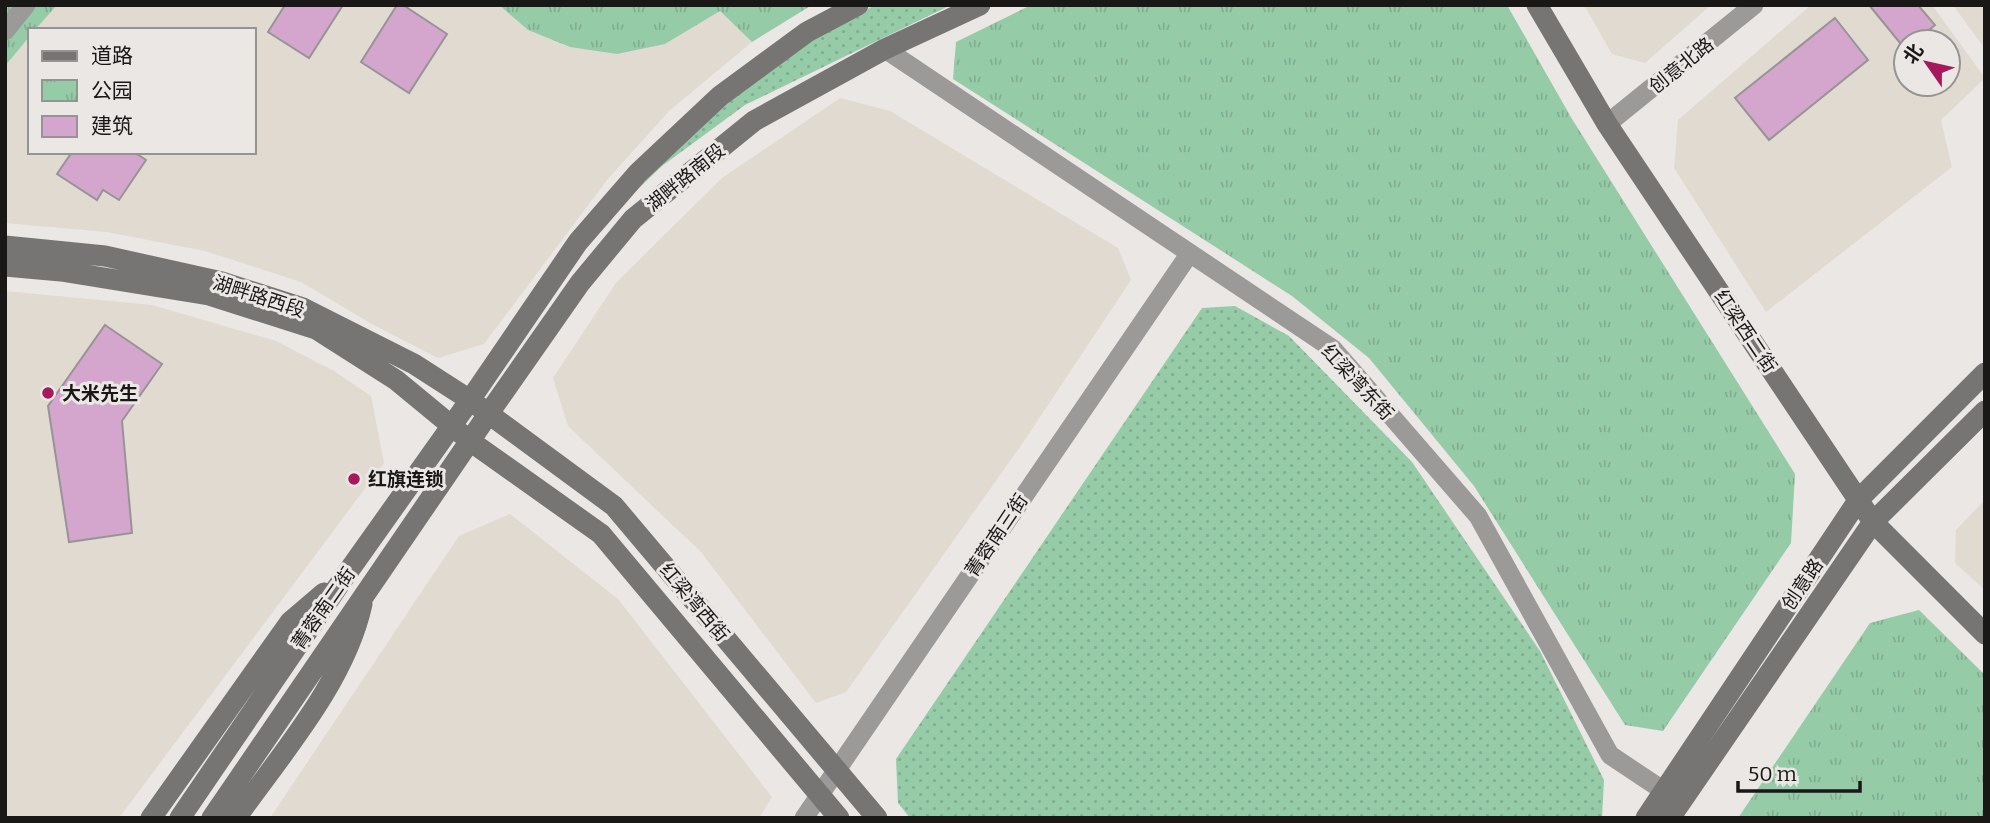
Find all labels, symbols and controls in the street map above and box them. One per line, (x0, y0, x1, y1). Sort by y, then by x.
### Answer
legend (28, 28, 256, 154)
north arrow (1892, 28, 1962, 98)
street label: 创意北路 (1645, 33, 1718, 98)
text: 北 (1898, 39, 1928, 68)
text: 道路 (91, 43, 133, 69)
text: 公园 (91, 78, 133, 104)
text: 建筑 (91, 113, 133, 139)
street label: 湖畔路南段 (641, 139, 729, 216)
street label: 湖畔路西段 (210, 271, 308, 322)
street label: 红梁西二街 (1709, 285, 1782, 377)
street label: 红梁湾东街 (1317, 340, 1398, 425)
place label: 大米先生 (62, 382, 138, 405)
marker: 大米先生 (40, 385, 56, 401)
place label: 红旗连锁 (368, 468, 444, 491)
marker: 红旗连锁 (346, 471, 362, 487)
street label: 菁蓉南三街 (960, 489, 1033, 581)
street label: 创意路 (1777, 554, 1828, 614)
street label: 红梁湾西街 (655, 559, 734, 646)
street label: 菁蓉南二街 (287, 563, 360, 654)
scale bar (1738, 750, 1860, 794)
text: 50 m (1748, 761, 1797, 787)

